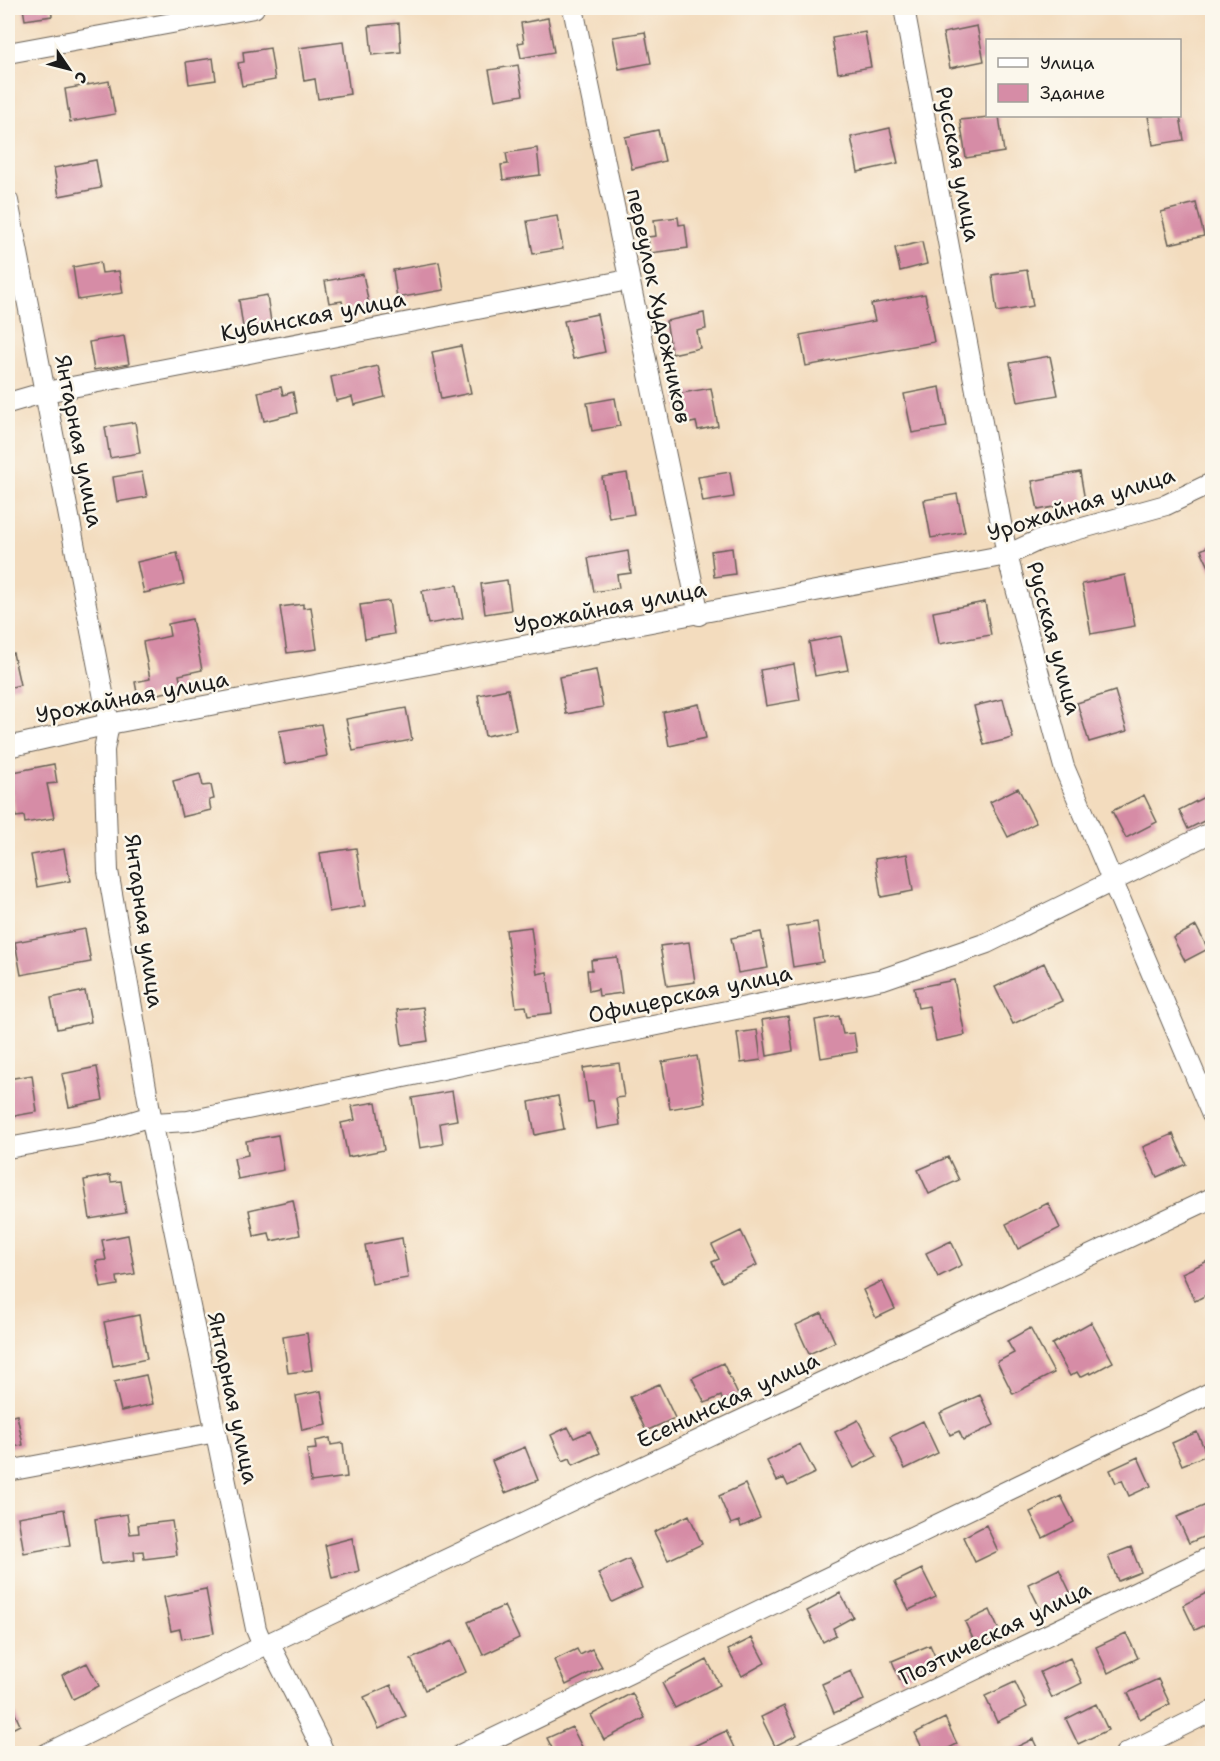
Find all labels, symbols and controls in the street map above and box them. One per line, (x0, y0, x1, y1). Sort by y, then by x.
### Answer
north arrow (39, 39, 99, 99)
legend (986, 39, 1181, 117)
text: Улица (1040, 51, 1094, 75)
text: С (69, 67, 92, 88)
text: Здание (1040, 81, 1105, 105)
street label: Русская улица (929, 84, 987, 244)
street label: переулок Художников (620, 186, 698, 426)
street label: Кубинская улица (218, 284, 408, 348)
street label: Янтарная улица (48, 352, 110, 530)
street label: Урожайная улица (984, 460, 1179, 548)
street label: Русская улица (1020, 558, 1088, 718)
street label: Урожайная улица (511, 574, 709, 640)
street label: Урожайная улица (33, 664, 231, 730)
street label: Янтарная улица (117, 832, 171, 1010)
street label: Офицерская улица (586, 958, 795, 1030)
street label: Янтарная улица (201, 1309, 265, 1487)
street label: Есенинская улица (632, 1345, 824, 1455)
street label: Поэтическая улица (895, 1574, 1096, 1692)

